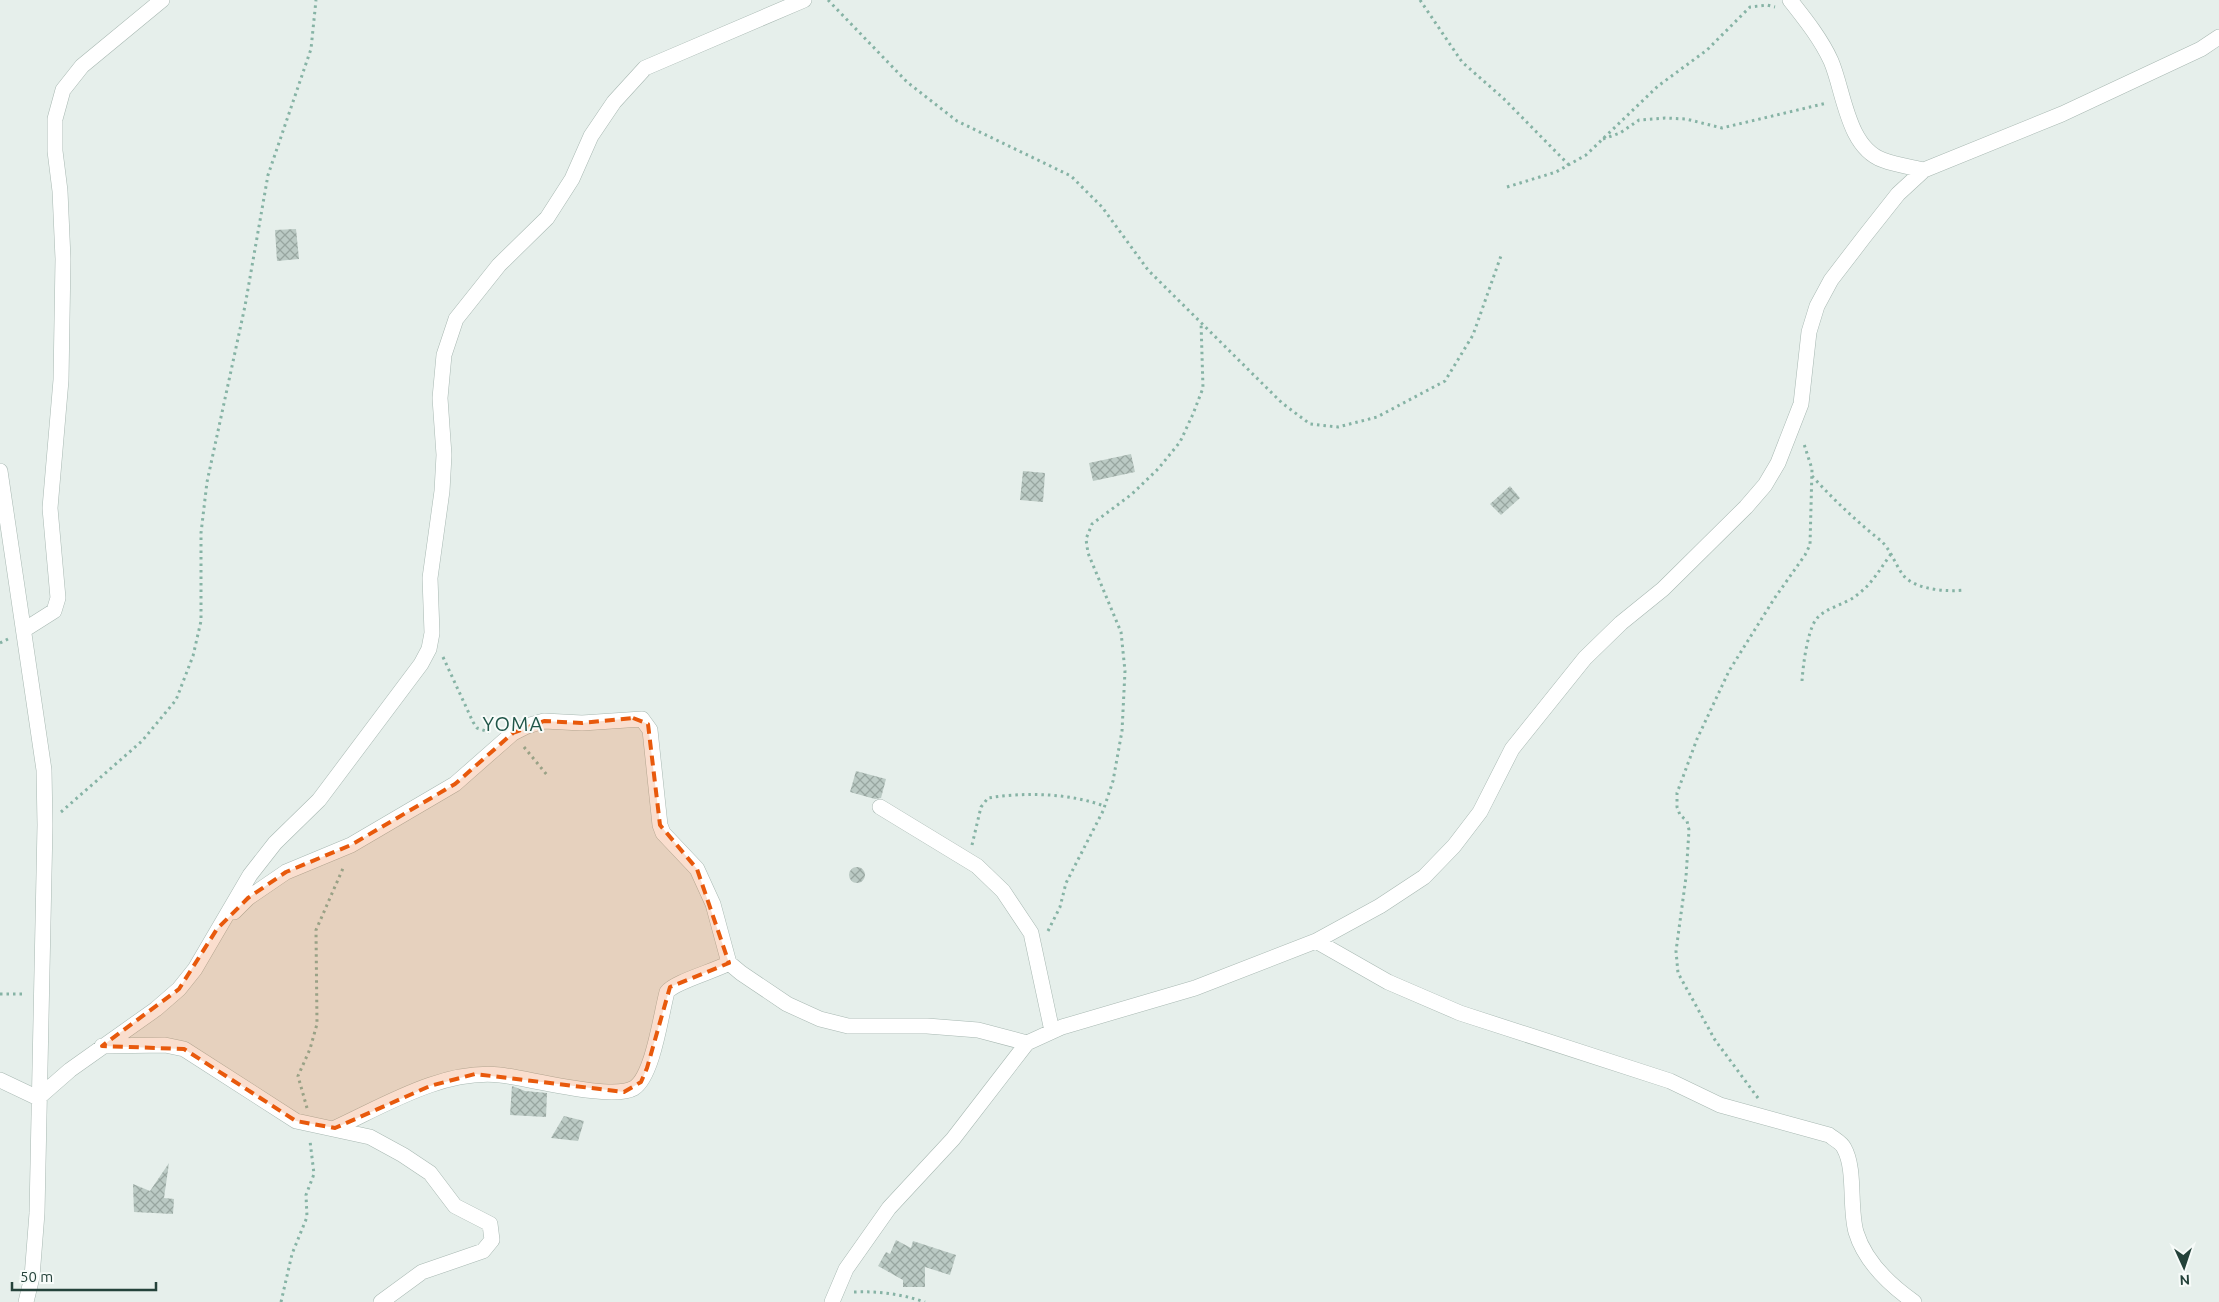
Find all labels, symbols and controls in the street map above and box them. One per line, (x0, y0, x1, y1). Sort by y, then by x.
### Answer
district label: YOMA (483, 712, 543, 735)
north arrow (2159, 1242, 2209, 1292)
scale bar (12, 1260, 156, 1292)
text: 50 m (20, 1268, 53, 1285)
text: N (2179, 1272, 2190, 1288)

